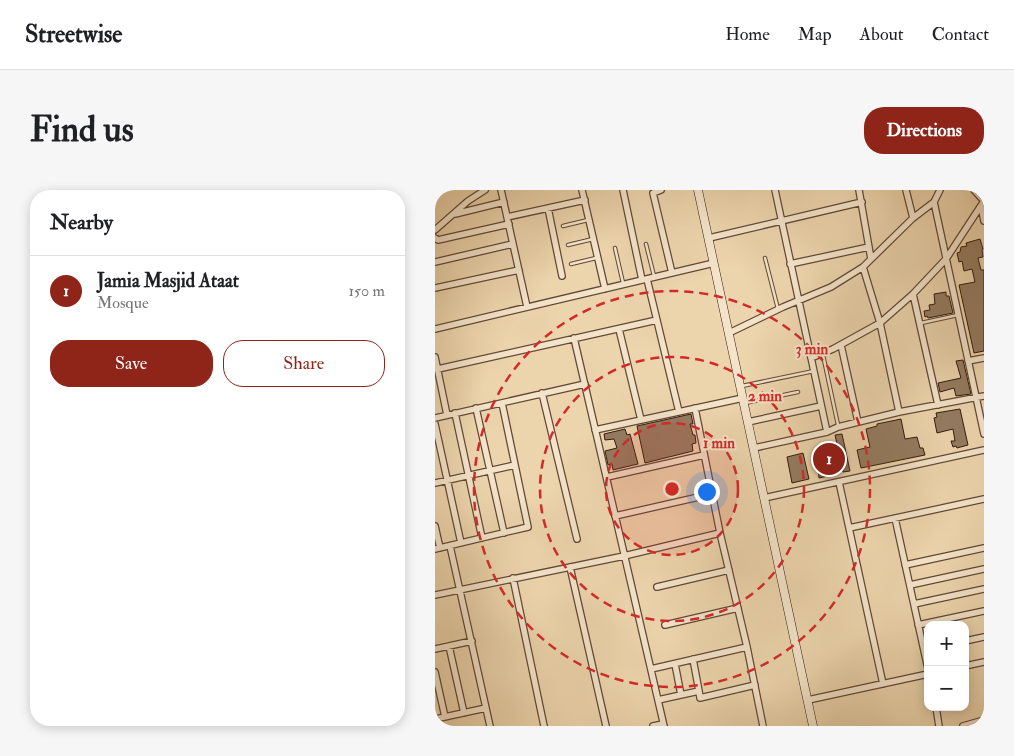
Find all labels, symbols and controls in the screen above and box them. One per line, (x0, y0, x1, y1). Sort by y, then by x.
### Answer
text: Streetwise (25, 19, 122, 50)
text: Home (725, 23, 770, 46)
text: Map (798, 23, 832, 46)
text: About (860, 23, 904, 46)
text: Contact (932, 23, 989, 46)
button: Directions (864, 107, 984, 154)
text: Find us (30, 108, 134, 152)
text: Nearby (50, 209, 113, 236)
text: Jamia Masjid Ataat (97, 269, 239, 293)
text: 1 (63, 281, 69, 301)
text: 150 m (348, 281, 385, 301)
text: Mosque (97, 293, 149, 313)
button: Save (50, 340, 213, 387)
button: Share (223, 340, 385, 387)
text: 3 min (796, 340, 828, 359)
text: 2 min (748, 387, 782, 406)
text: 1 min (703, 434, 735, 453)
pin: 1 (813, 440, 845, 478)
your location (694, 479, 720, 505)
centre of rings (663, 480, 681, 498)
map controls (924, 621, 969, 711)
button: + (924, 621, 969, 666)
button: − (924, 666, 969, 711)

